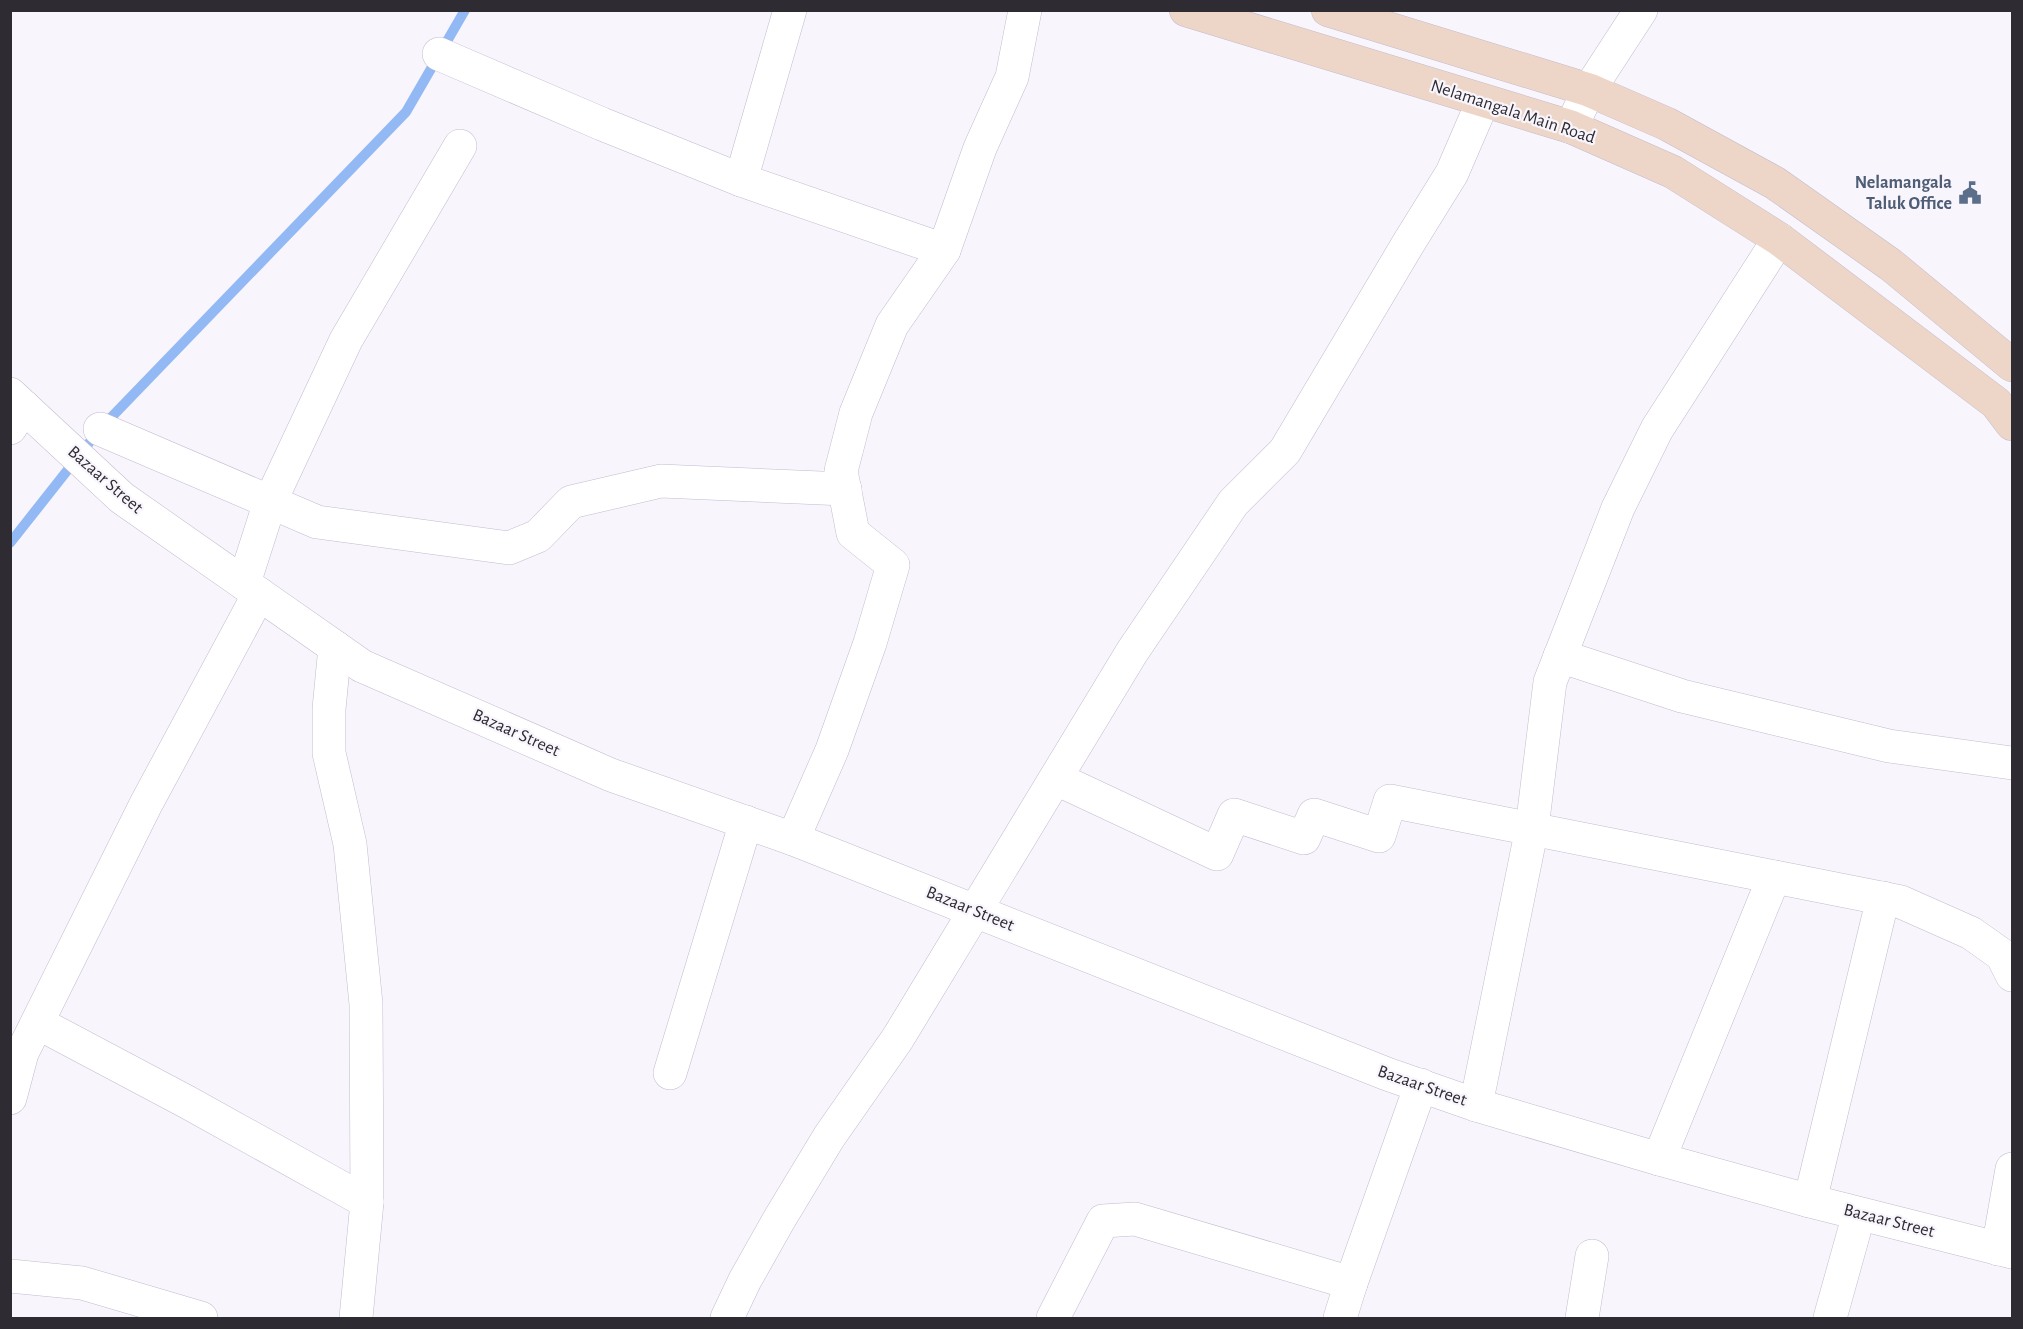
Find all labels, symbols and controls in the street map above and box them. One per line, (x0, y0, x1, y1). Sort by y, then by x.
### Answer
street label: Nelamangala Main Road (1428, 77, 1598, 147)
place label: Nelamangala Taluk Office (1855, 174, 1952, 213)
public building icon: Nelamangala Taluk Office (1957, 180, 1983, 206)
street label: Bazaar Street (64, 443, 146, 517)
street label: Bazaar Street (470, 706, 562, 760)
street label: Bazaar Street (924, 883, 1017, 935)
street label: Bazaar Street (1375, 1062, 1469, 1110)
street label: Bazaar Street (1842, 1201, 1937, 1241)

